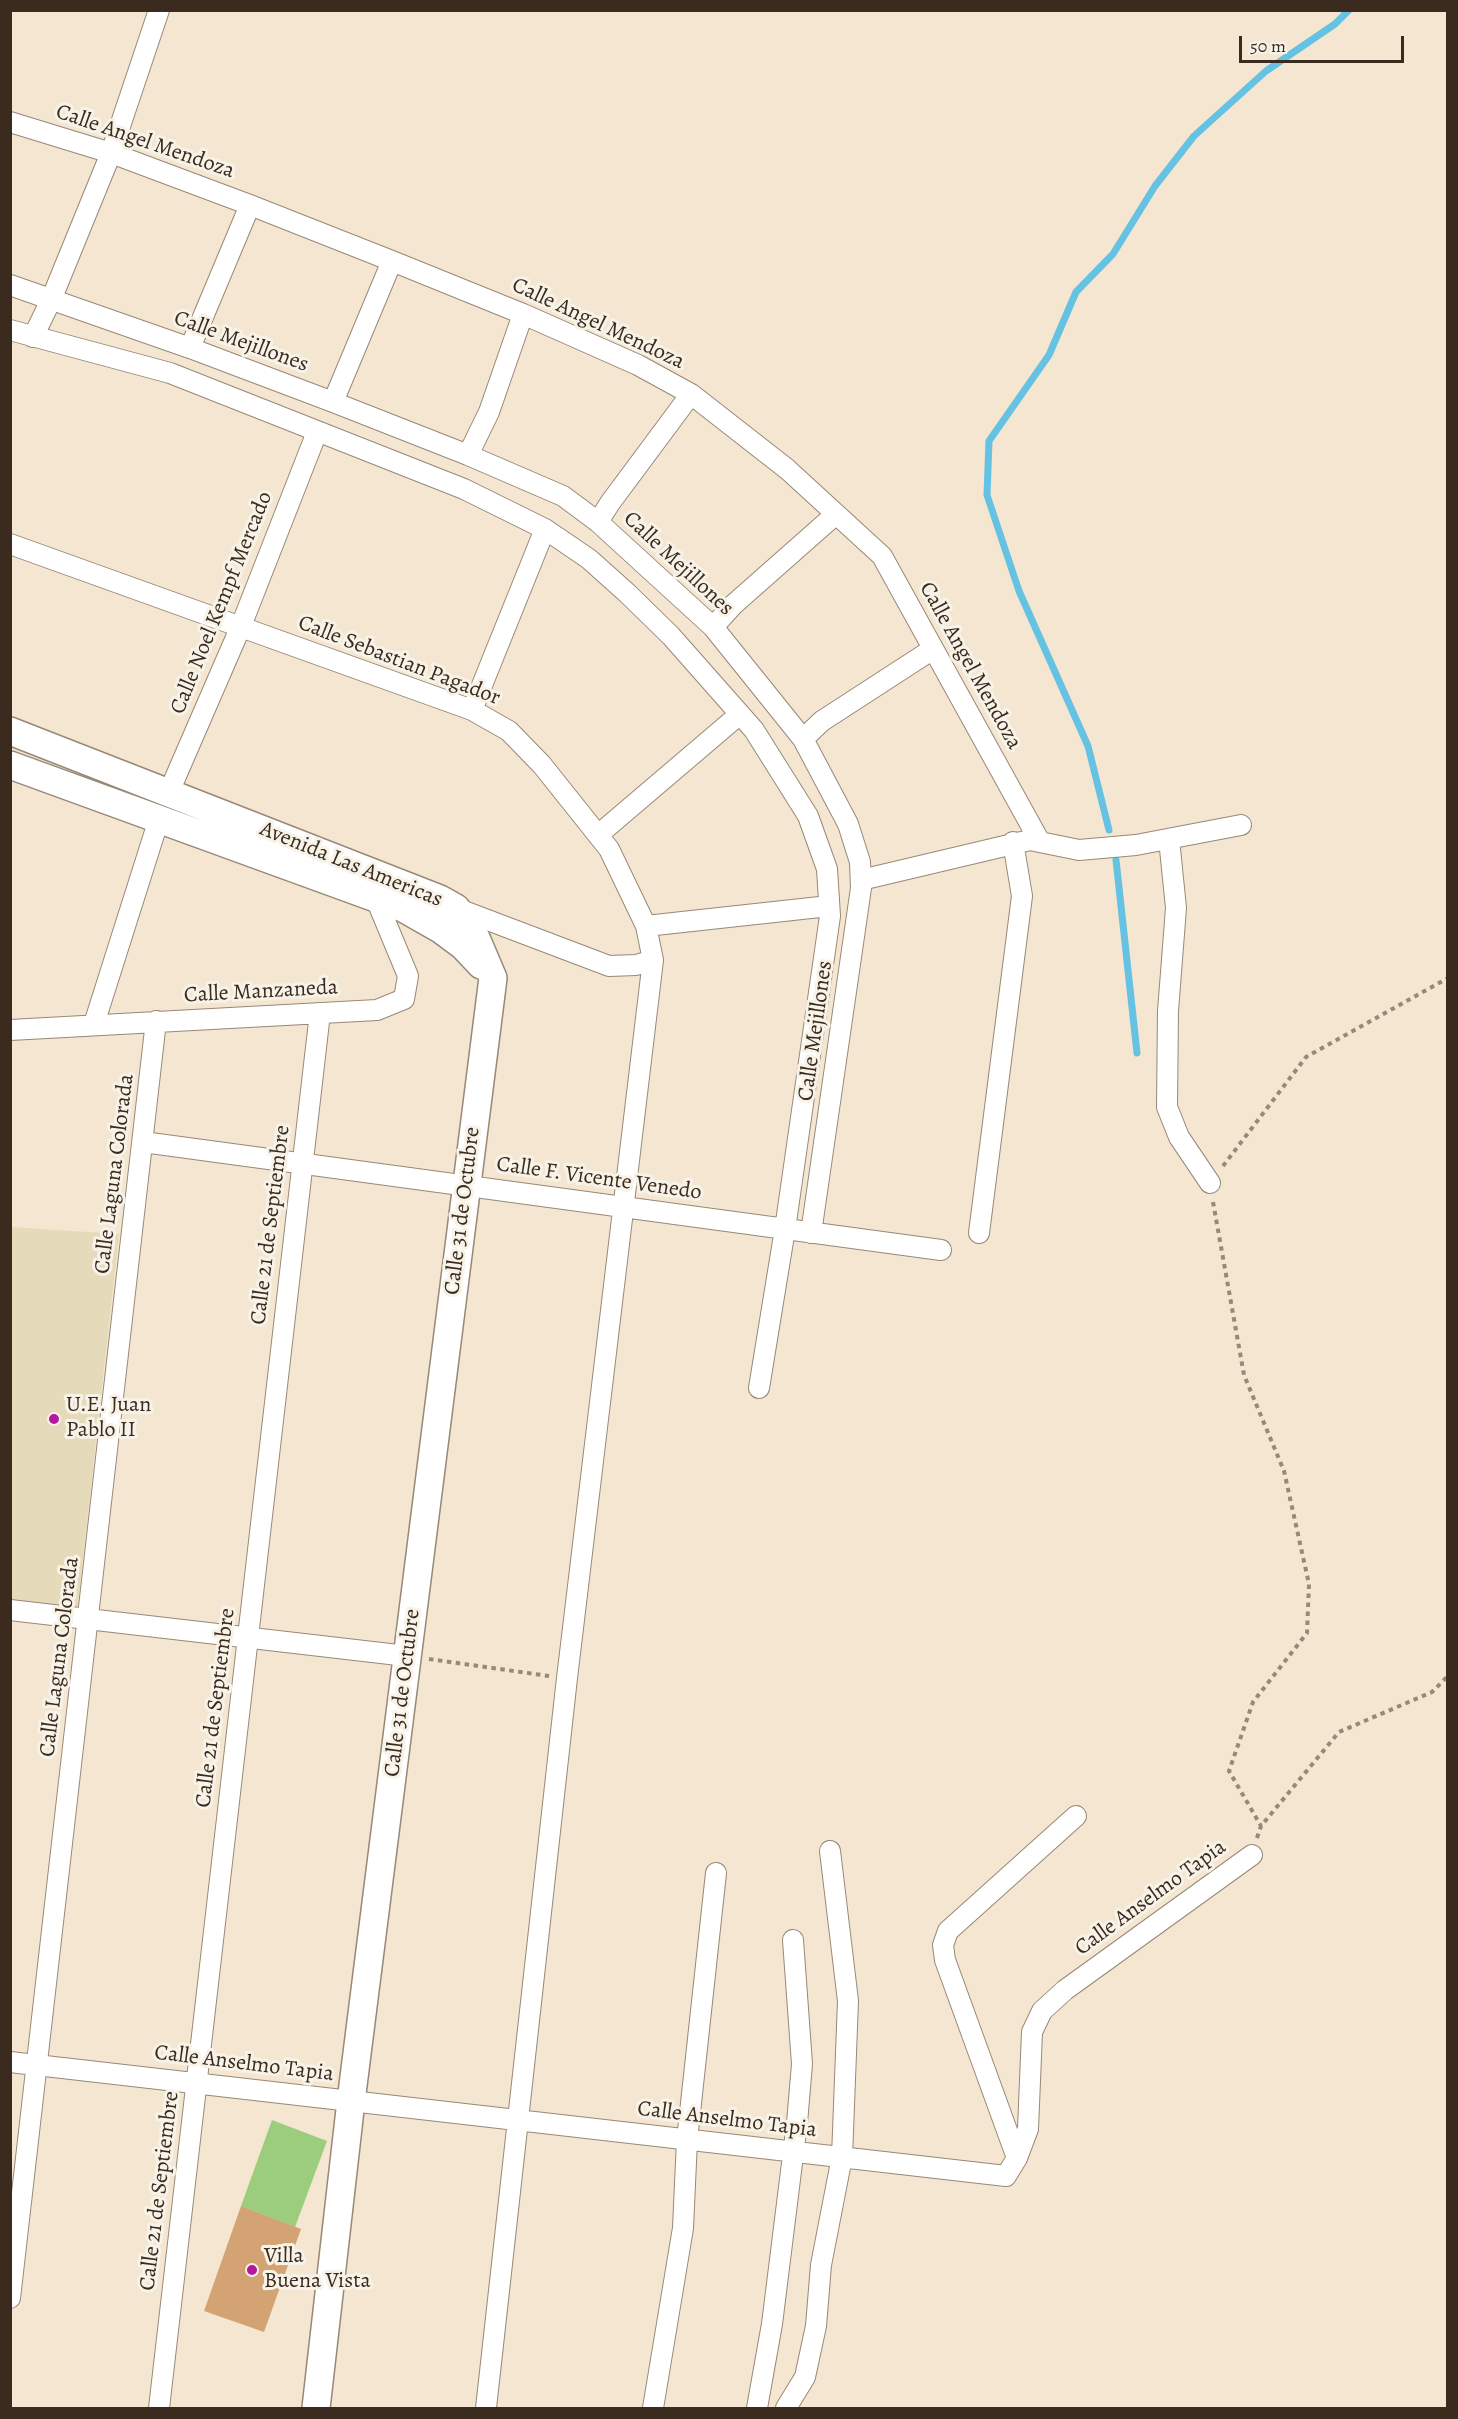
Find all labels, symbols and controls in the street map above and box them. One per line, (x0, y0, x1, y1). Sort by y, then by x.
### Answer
scale bar (1242, 24, 1407, 62)
text: 50 m (1250, 34, 1286, 58)
street label: Calle Angel Mendoza (52, 99, 238, 185)
street label: Calle Angel Mendoza (508, 272, 688, 376)
street label: Calle Mejillones (170, 305, 312, 379)
street label: Calle Noel Kempf Mercado (165, 488, 279, 718)
street label: Calle Mejillones (617, 506, 739, 622)
street label: Calle Angel Mendoza (913, 578, 1027, 754)
street label: Calle Sebastian Pagador (294, 610, 504, 712)
street label: Avenida Las Americas (256, 816, 446, 914)
street label: Calle Mejillones (793, 959, 839, 1103)
street label: Calle Manzaneda (183, 975, 339, 1009)
street label: Calle Laguna Colorada (90, 1073, 140, 1275)
street label: Calle 21 de Septiembre (246, 1124, 296, 1326)
street label: Calle 31 de Octubre (440, 1126, 486, 1296)
street label: Calle F. Vicente Venedo (495, 1152, 703, 1206)
place label: U.E. Juan Pablo II (66, 1393, 151, 1444)
marker: U.E. Juan Pablo II (47, 1412, 61, 1426)
street label: Calle Laguna Colorada (35, 1556, 85, 1758)
street label: Calle 21 de Septiembre (191, 1607, 241, 1809)
street label: Calle 31 de Octubre (380, 1608, 426, 1778)
street label: Calle Anselmo Tapia (1070, 1834, 1232, 1962)
street label: Calle Anselmo Tapia (153, 2040, 335, 2088)
street label: Calle 21 de Septiembre (135, 2090, 185, 2292)
street label: Calle Anselmo Tapia (636, 2096, 818, 2144)
place label: Villa Buena Vista (264, 2244, 371, 2296)
marker: Villa Buena Vista (245, 2263, 259, 2277)

